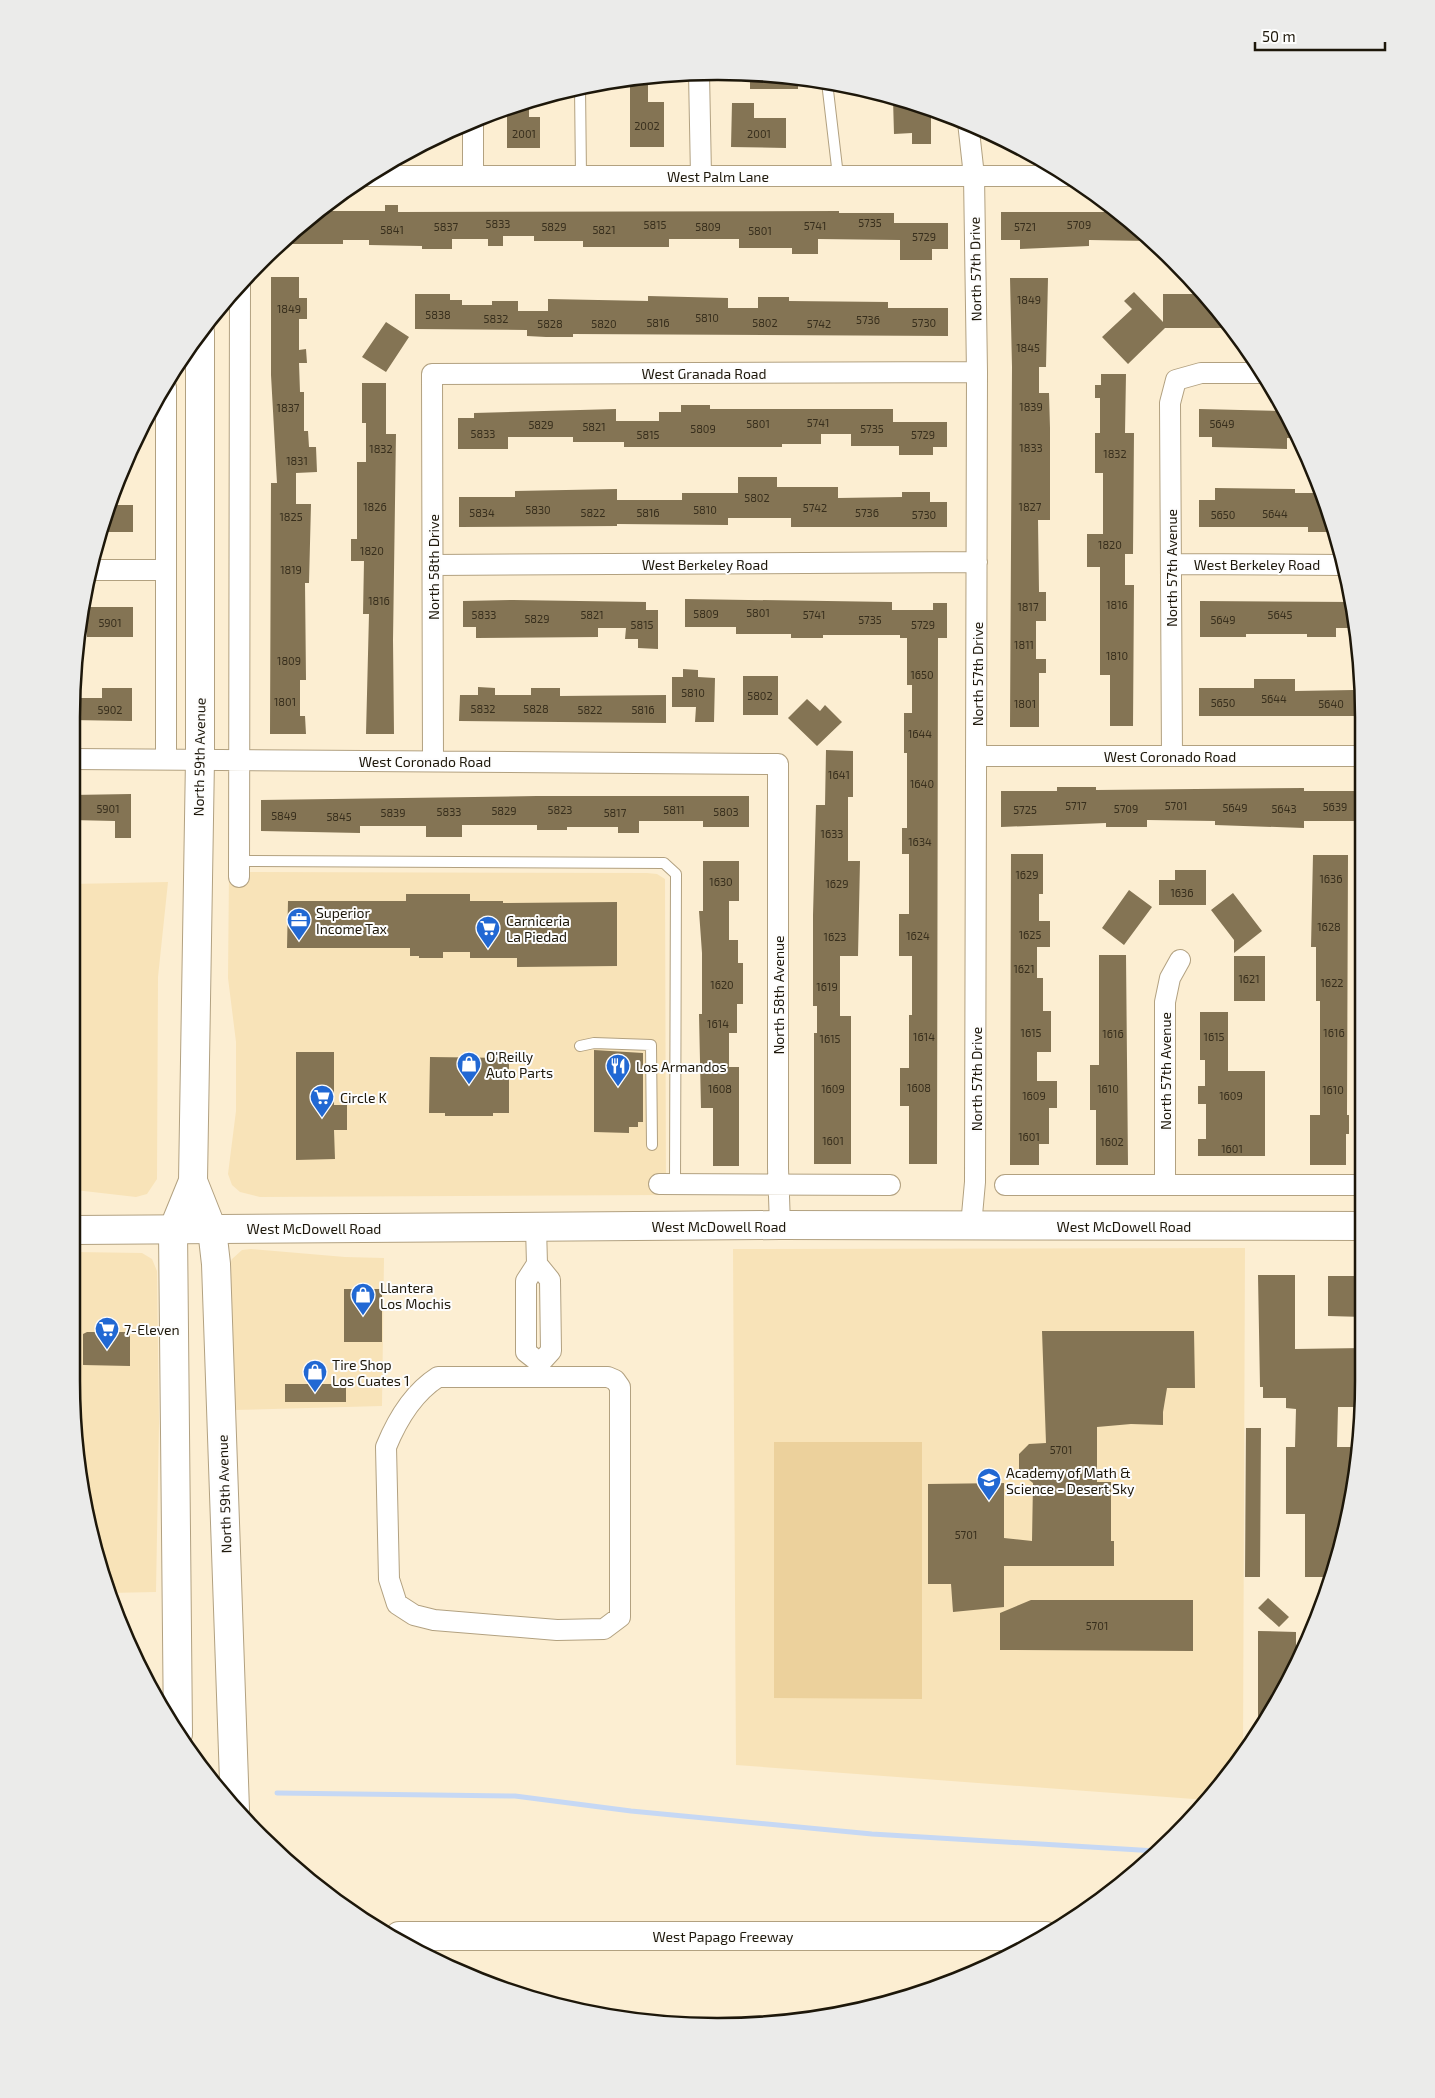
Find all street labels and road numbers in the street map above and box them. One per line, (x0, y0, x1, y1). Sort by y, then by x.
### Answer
street label: West Palm Lane (667, 168, 769, 185)
street label: North 57th Drive (966, 217, 984, 321)
street label: West Granada Road (641, 365, 767, 382)
street label: North 57th Avenue (1163, 509, 1180, 627)
street label: North 58th Drive (425, 514, 442, 620)
street label: West Berkeley Road (642, 556, 768, 573)
street label: West Berkeley Road (1194, 556, 1320, 573)
street label: North 57th Drive (969, 622, 986, 726)
street label: North 59th Avenue (189, 698, 209, 816)
street label: West Coronado Road (1104, 748, 1236, 765)
street label: West Coronado Road (359, 753, 491, 770)
street label: North 58th Avenue (770, 935, 787, 1055)
street label: North 57th Avenue (1157, 1012, 1174, 1130)
street label: North 57th Drive (968, 1027, 985, 1131)
street label: West McDowell Road (652, 1218, 786, 1235)
street label: West McDowell Road (1057, 1218, 1191, 1235)
street label: West McDowell Road (247, 1220, 381, 1237)
street label: North 59th Avenue (213, 1434, 235, 1554)
street label: West Papago Freeway (653, 1928, 794, 1945)

